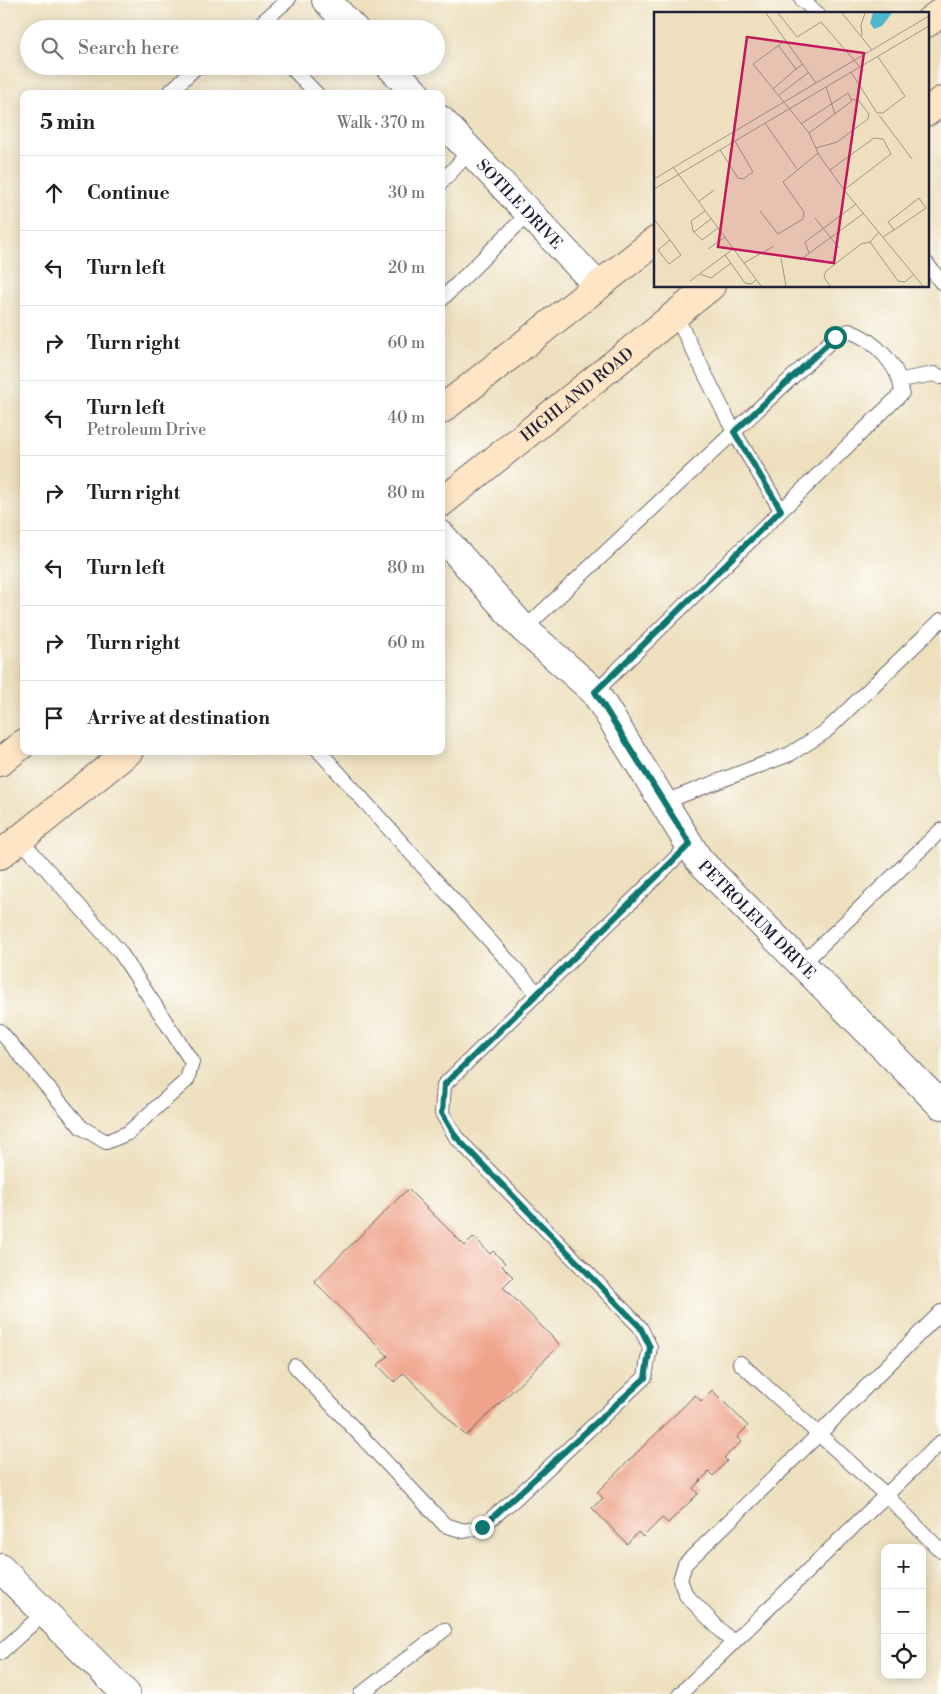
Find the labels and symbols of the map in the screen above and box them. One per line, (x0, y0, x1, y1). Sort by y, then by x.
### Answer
inset map (654, 12, 928, 288)
street label: SOTILE DRIVE (472, 155, 566, 253)
route start (824, 326, 847, 349)
street label: HIGHLAND ROAD (517, 343, 638, 446)
street label: PETROLEUM DRIVE (694, 856, 820, 983)
route end (471, 1516, 494, 1539)

